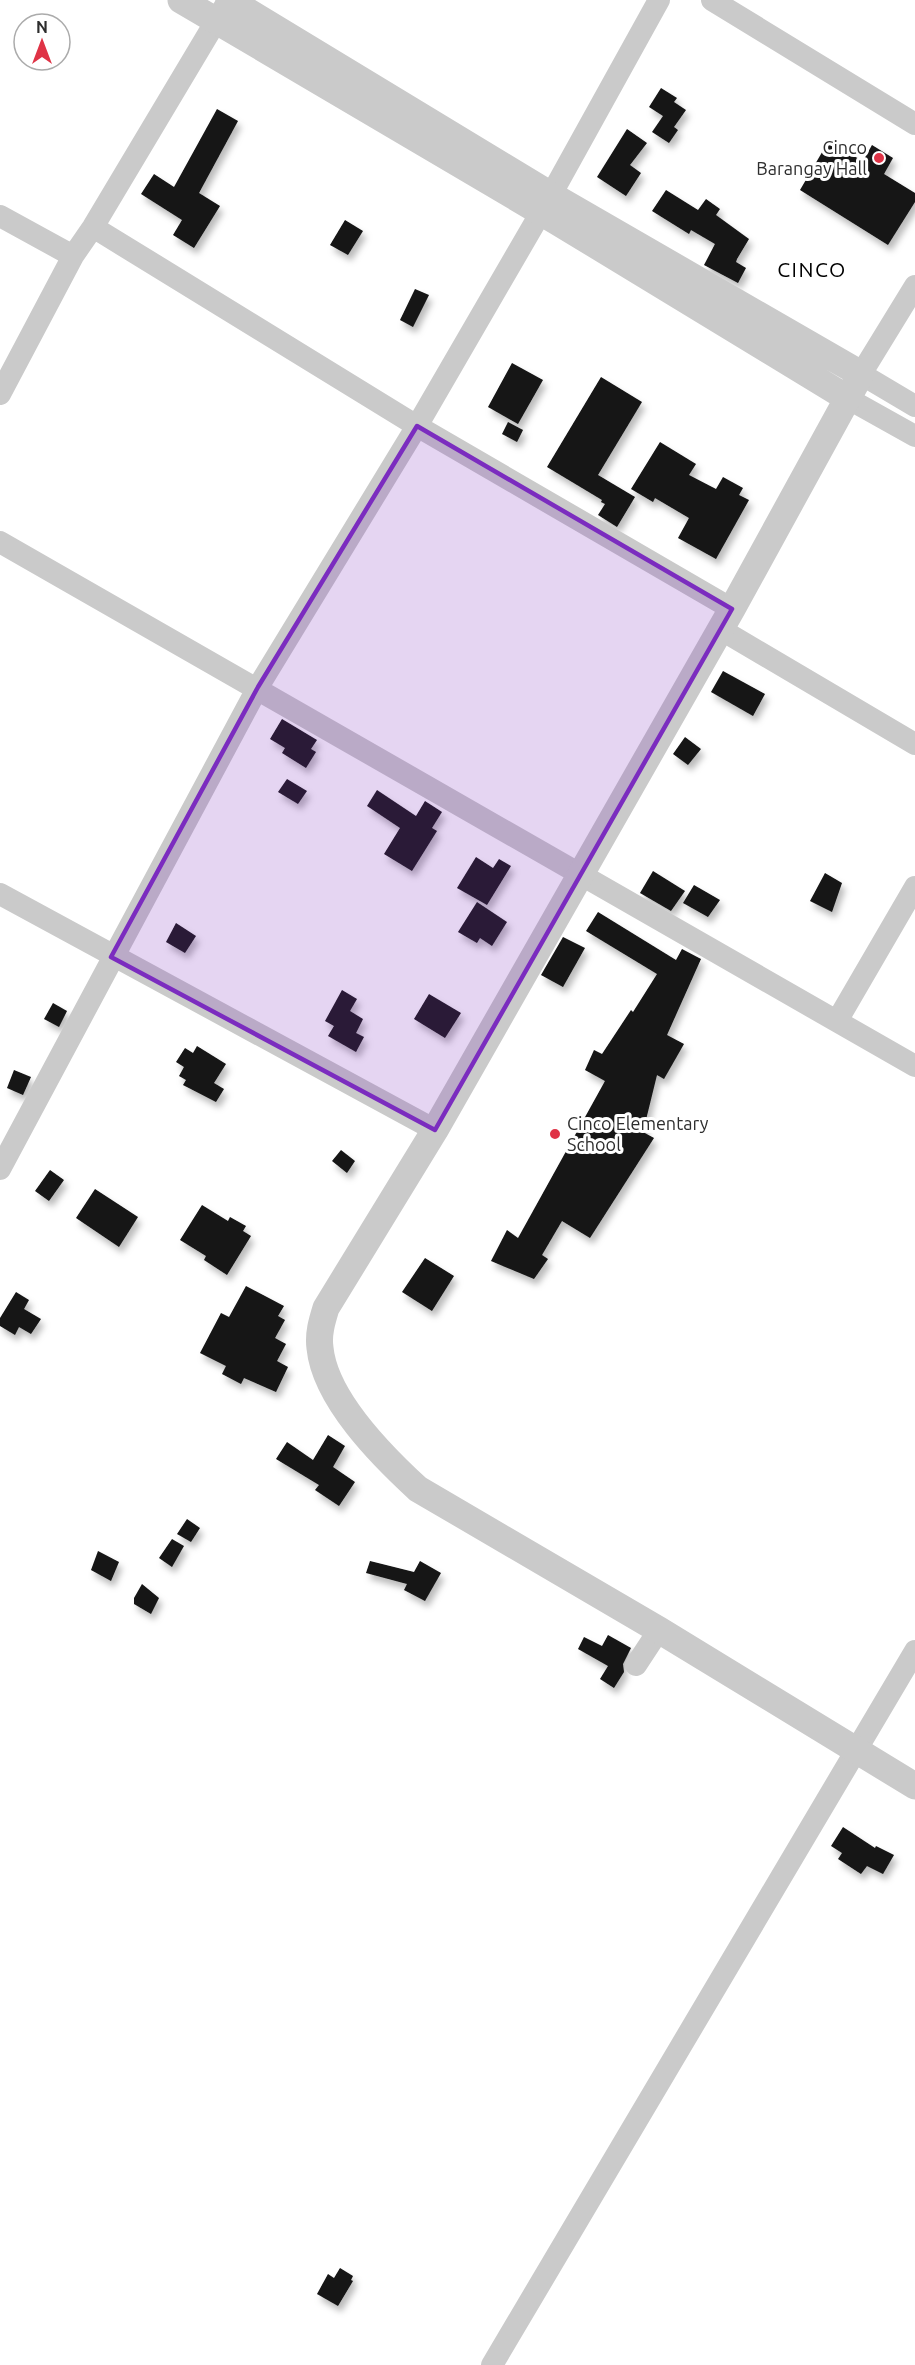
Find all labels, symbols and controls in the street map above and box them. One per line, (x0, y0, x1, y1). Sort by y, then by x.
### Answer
north arrow (12, 12, 72, 72)
text: N (36, 18, 48, 36)
place label: Cinco Barangay Hall (756, 137, 867, 178)
marker: Cinco Barangay Hall (872, 151, 886, 165)
district label: CINCO (777, 257, 847, 281)
place label: Cinco Elementary School (567, 1113, 709, 1154)
marker: Cinco Elementary School (548, 1127, 562, 1141)

